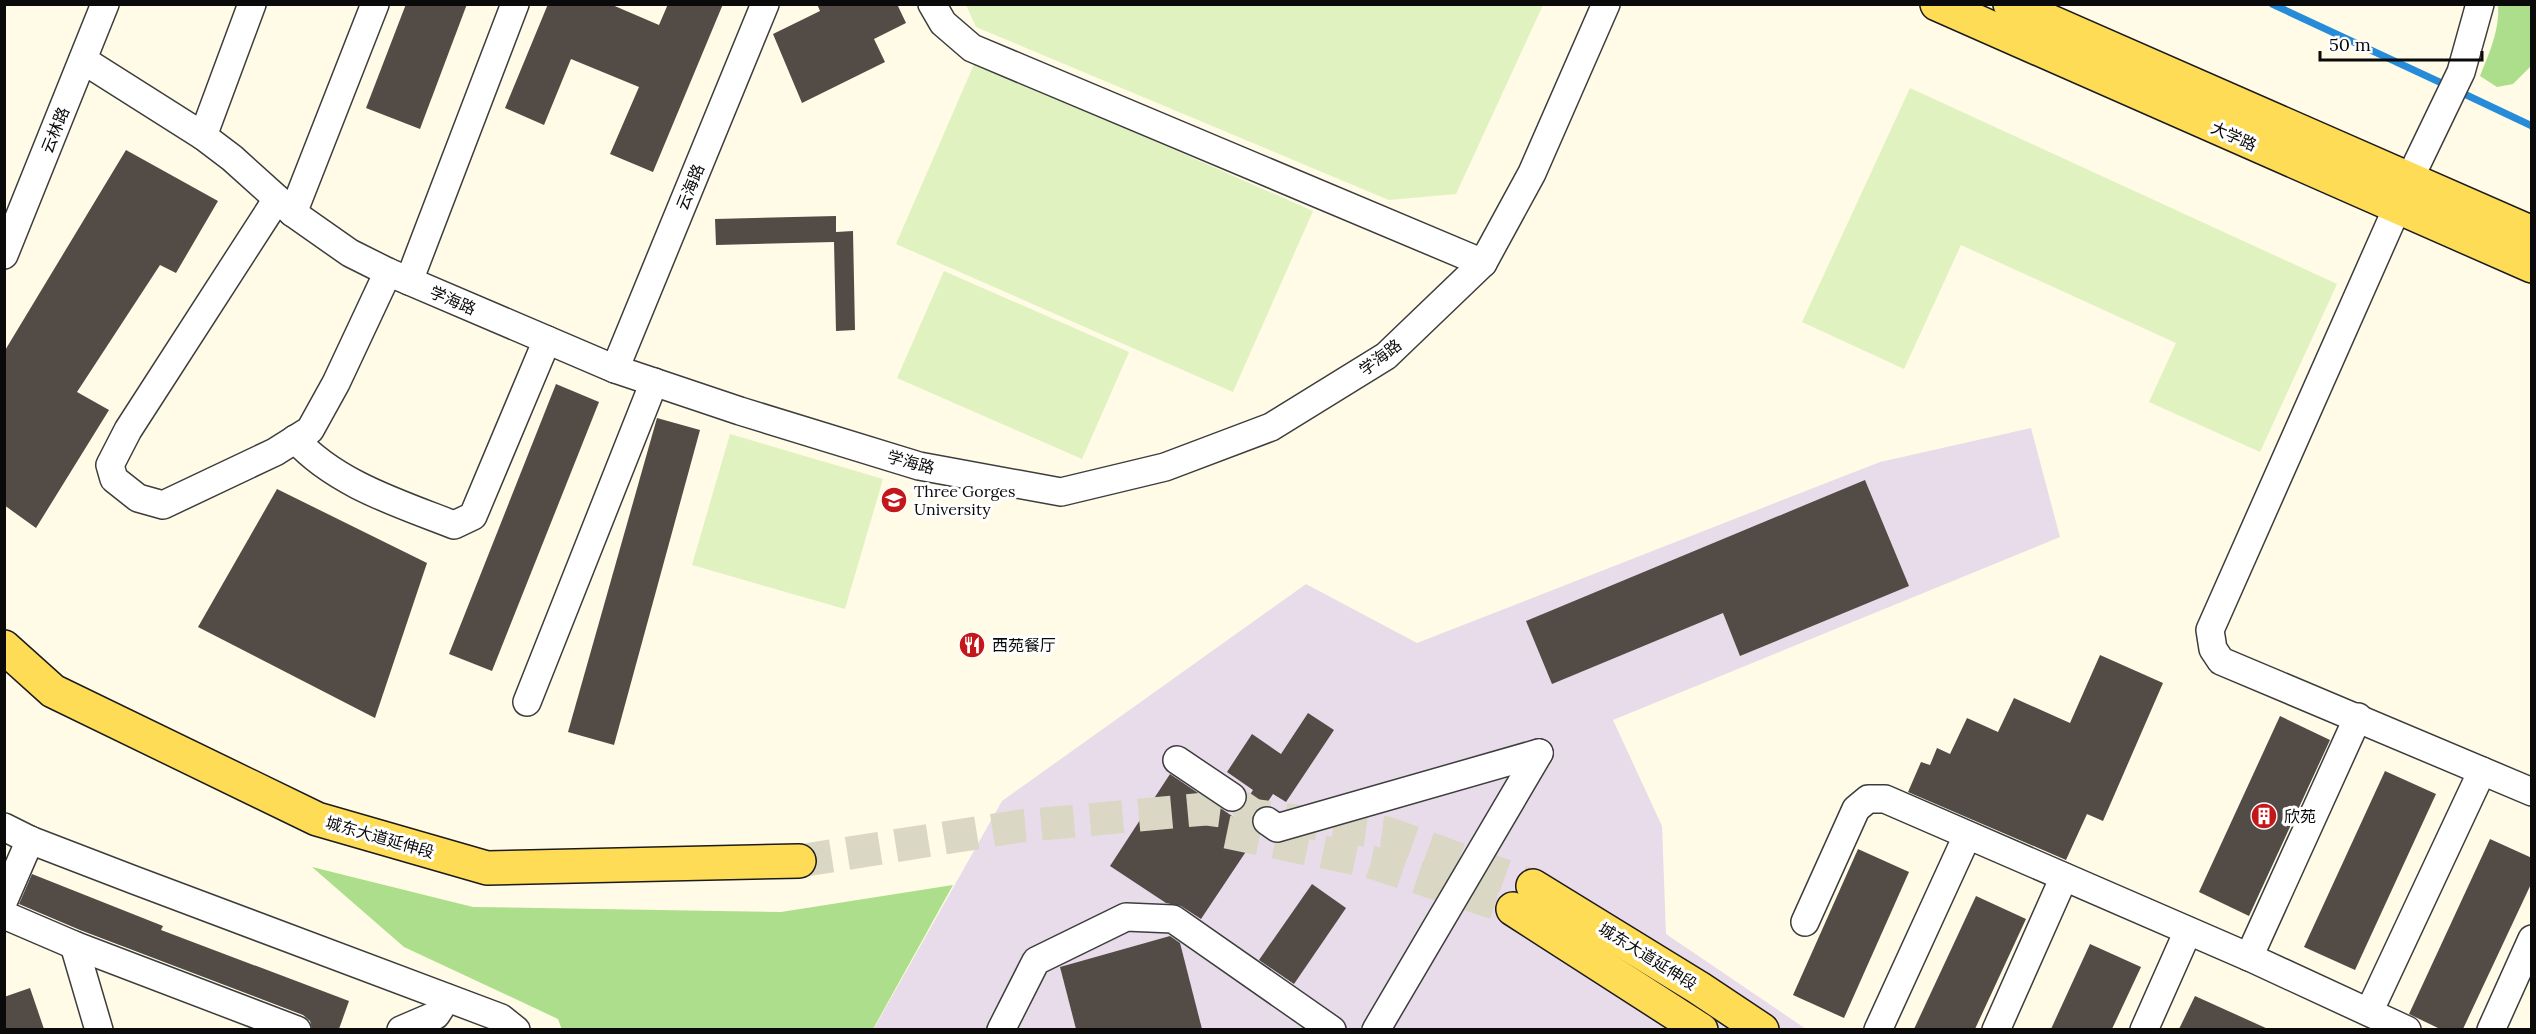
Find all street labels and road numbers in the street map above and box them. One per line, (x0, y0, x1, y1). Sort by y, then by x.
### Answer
street label: 云林路 (37, 104, 73, 156)
street label: 大学路 (2208, 117, 2260, 155)
street label: 云海路 (672, 161, 708, 213)
street label: 学海路 (427, 281, 479, 319)
street label: 学海路 (1355, 335, 1405, 379)
street label: 学海路 (885, 446, 937, 478)
street label: 城东大道延伸段 (323, 812, 437, 862)
street label: 城东大道延伸段 (1595, 918, 1701, 994)

